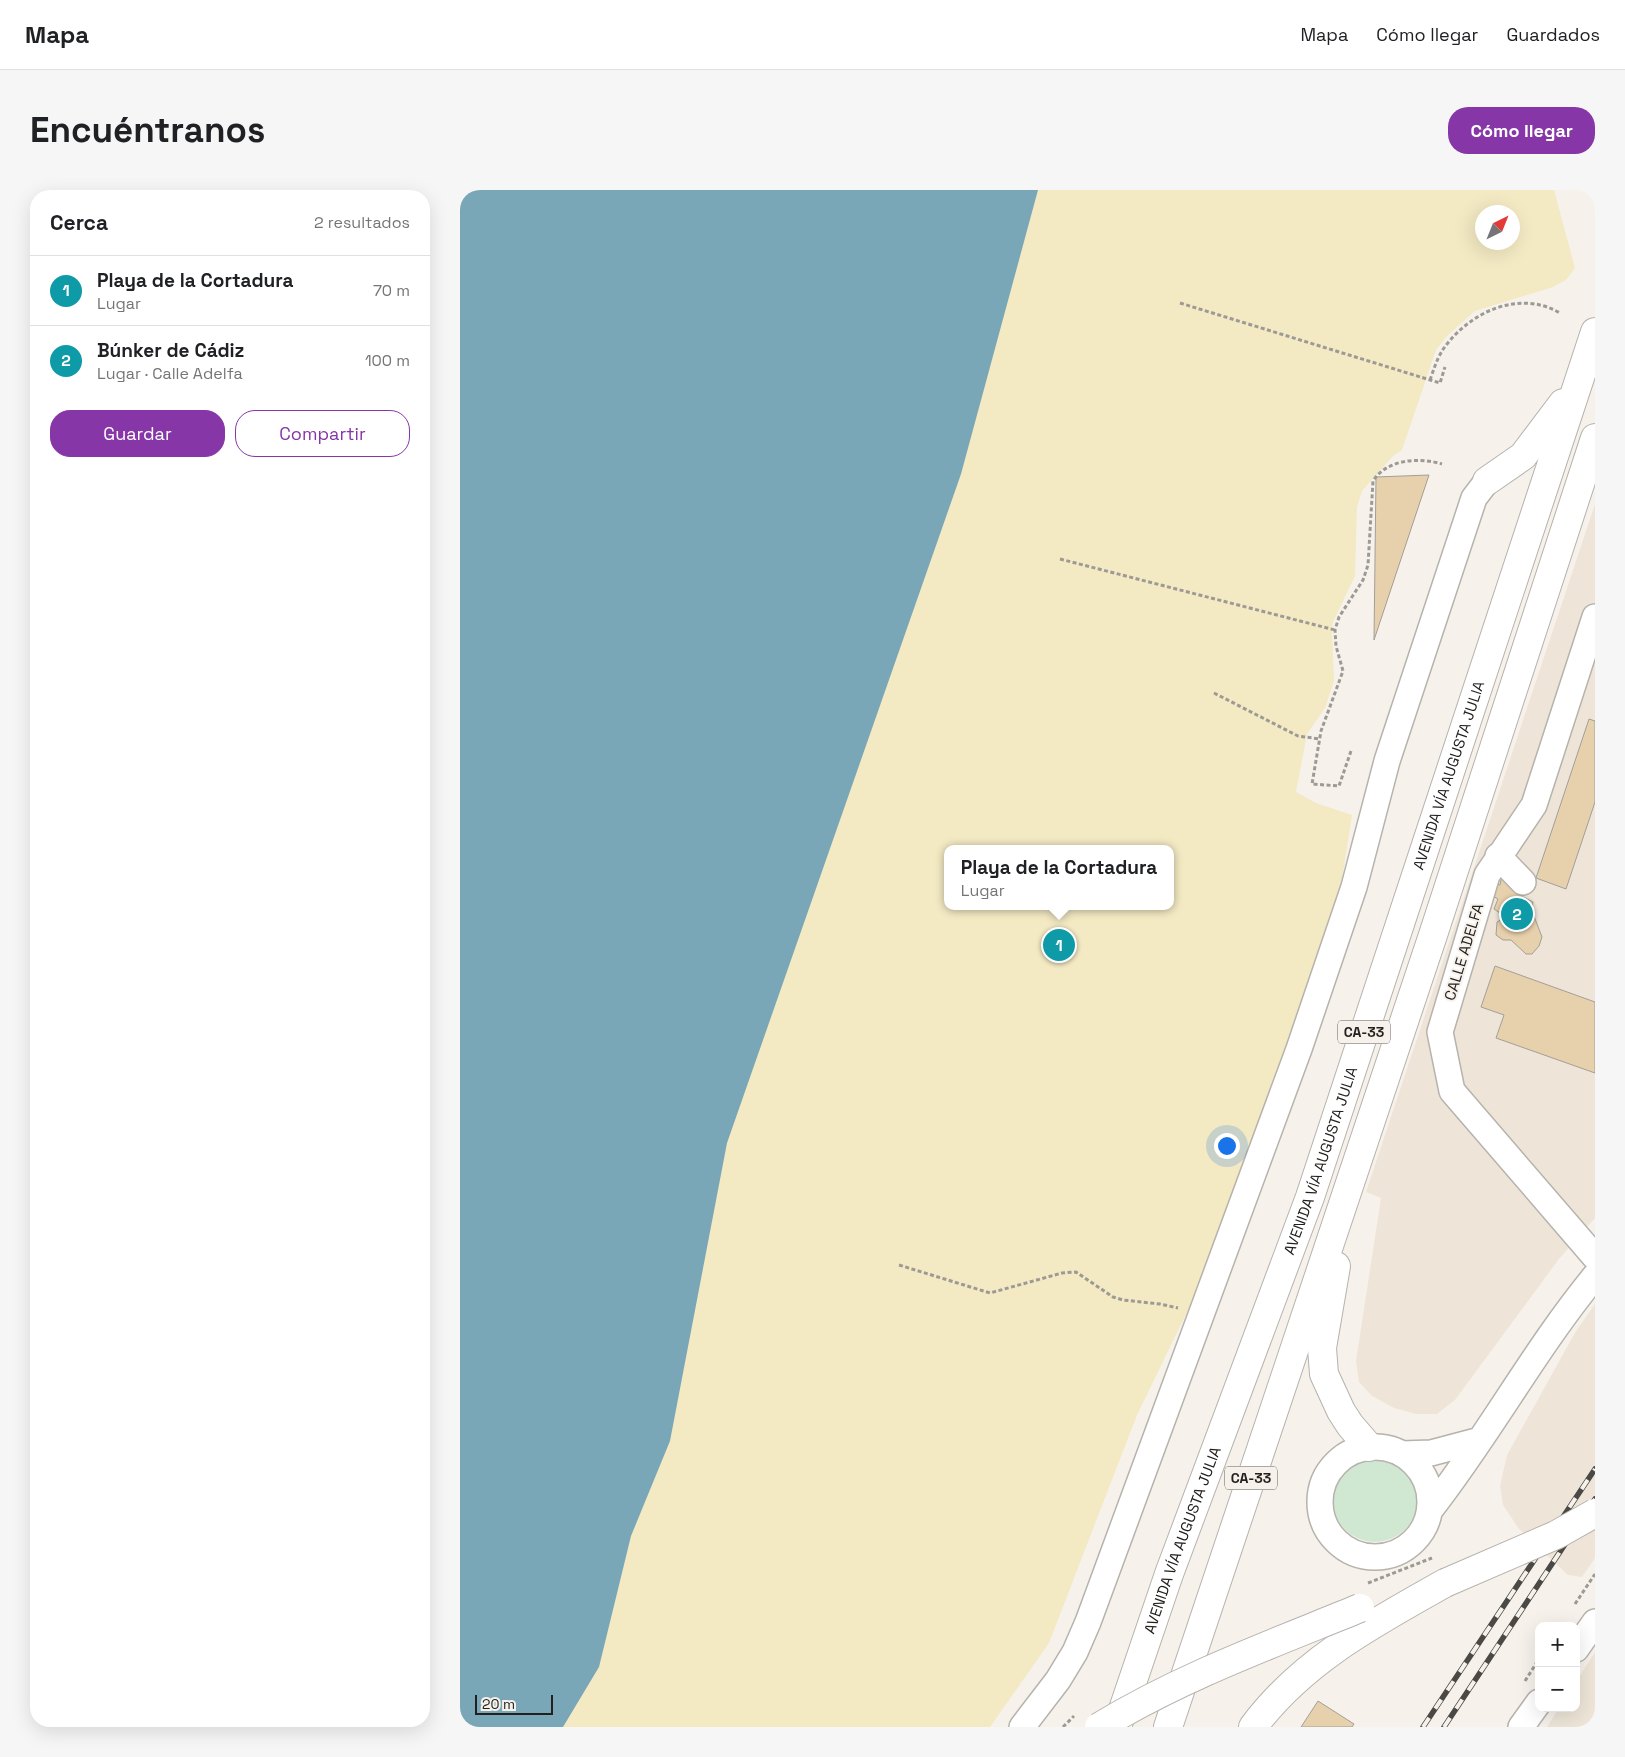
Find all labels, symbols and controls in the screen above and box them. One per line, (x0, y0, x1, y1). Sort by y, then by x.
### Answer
text: Mapa (25, 19, 89, 50)
text: Mapa (1300, 23, 1348, 46)
text: Cómo llegar (1376, 23, 1478, 46)
text: Guardados (1506, 23, 1600, 46)
button: Cómo llegar (1448, 107, 1595, 154)
text: Encuéntranos (30, 108, 265, 152)
north arrow (1475, 205, 1520, 250)
text: Cerca (50, 209, 108, 236)
text: 2 resultados (314, 212, 410, 233)
text: Playa de la Cortadura (97, 268, 293, 293)
text: 1 (62, 280, 70, 301)
text: 70 m (373, 280, 410, 301)
text: Lugar (97, 293, 141, 314)
text: Búnker de Cádiz (97, 338, 244, 363)
text: 2 (61, 350, 71, 371)
text: 100 m (365, 350, 410, 371)
text: Lugar · Calle Adelfa (97, 363, 243, 384)
button: Guardar (50, 410, 225, 457)
button: Compartir (235, 410, 410, 457)
street label: AVENIDA VÍA AUGUSTA JULIA (1408, 678, 1489, 872)
popup (944, 845, 1174, 910)
text: Playa de la Cortadura (961, 855, 1157, 880)
text: Lugar (961, 880, 1005, 901)
pin: 2 (1501, 895, 1533, 933)
street label: CALLE ADELFA (1440, 901, 1487, 1003)
pin: 1 (1043, 926, 1075, 964)
road number: CA-33 (1338, 1020, 1390, 1044)
street label: AVENIDA VÍA AUGUSTA JULIA (1279, 1064, 1362, 1257)
your location (1214, 1133, 1240, 1159)
street label: AVENIDA VÍA AUGUSTA JULIA (1139, 1443, 1225, 1636)
road number: CA-33 (1225, 1466, 1277, 1490)
map controls (1535, 1622, 1580, 1712)
button: + (1535, 1622, 1580, 1667)
button: − (1535, 1667, 1580, 1712)
scale bar (475, 1692, 552, 1715)
text: 20 m (482, 1695, 515, 1713)

